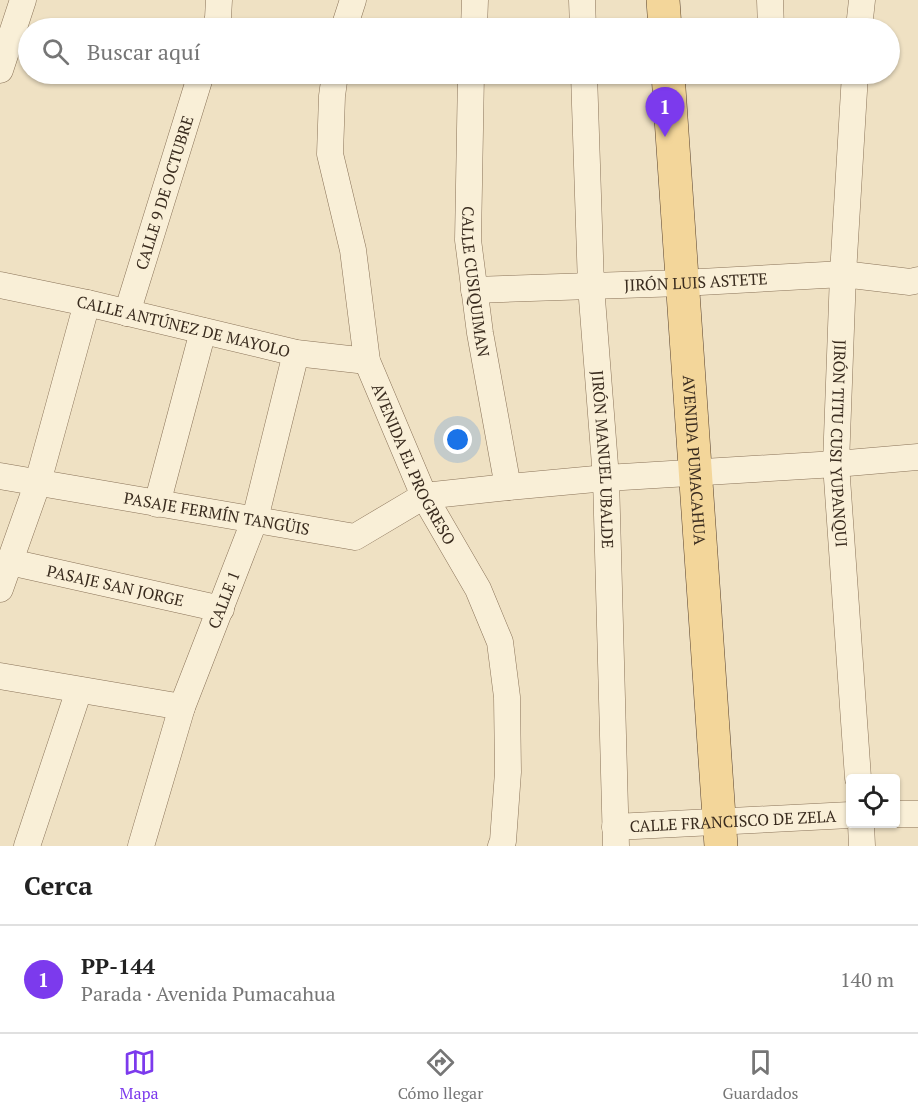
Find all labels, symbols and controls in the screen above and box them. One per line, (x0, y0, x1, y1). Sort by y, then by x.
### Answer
search box (18, 18, 900, 84)
icon: search (39, 35, 72, 68)
text: Buscar aquí (87, 37, 200, 66)
pin: 1 (646, 88, 684, 137)
street label: CALLE 9 DE OCTUBRE (130, 113, 198, 273)
street label: CALLE CUSIQUIMAN (457, 206, 495, 359)
street label: JIRÓN LUIS ASTETE (624, 267, 768, 296)
street label: CALLE ANTÚNEZ DE MAYOLO (75, 290, 292, 362)
street label: JIRÓN TITU CUSI YUPANQUI (825, 339, 853, 548)
street label: JIRÓN MANUEL UBALDE (587, 369, 619, 549)
street label: AVENIDA PUMACAHUA (678, 374, 711, 546)
street label: AVENIDA EL PROGRESO (367, 380, 461, 549)
your location (443, 425, 472, 454)
street label: PASAJE FERMÍN TANGÜIS (122, 486, 311, 540)
street label: PASAJE SAN JORGE (45, 560, 186, 611)
street label: CALLE 1 (203, 568, 245, 632)
map controls (846, 774, 900, 828)
button: locate (846, 774, 900, 828)
street label: CALLE FRANCISCO DE ZELA (629, 805, 837, 837)
text: Cerca (24, 868, 93, 902)
text: PP-144 (81, 951, 155, 980)
text: 1 (38, 966, 49, 993)
text: 140 m (840, 966, 894, 993)
text: Parada · Avenida Pumacahua (81, 980, 336, 1007)
tab: Mapa (120, 1046, 159, 1104)
tab: Cómo llegar (398, 1046, 483, 1104)
tab: Guardados (722, 1046, 798, 1104)

